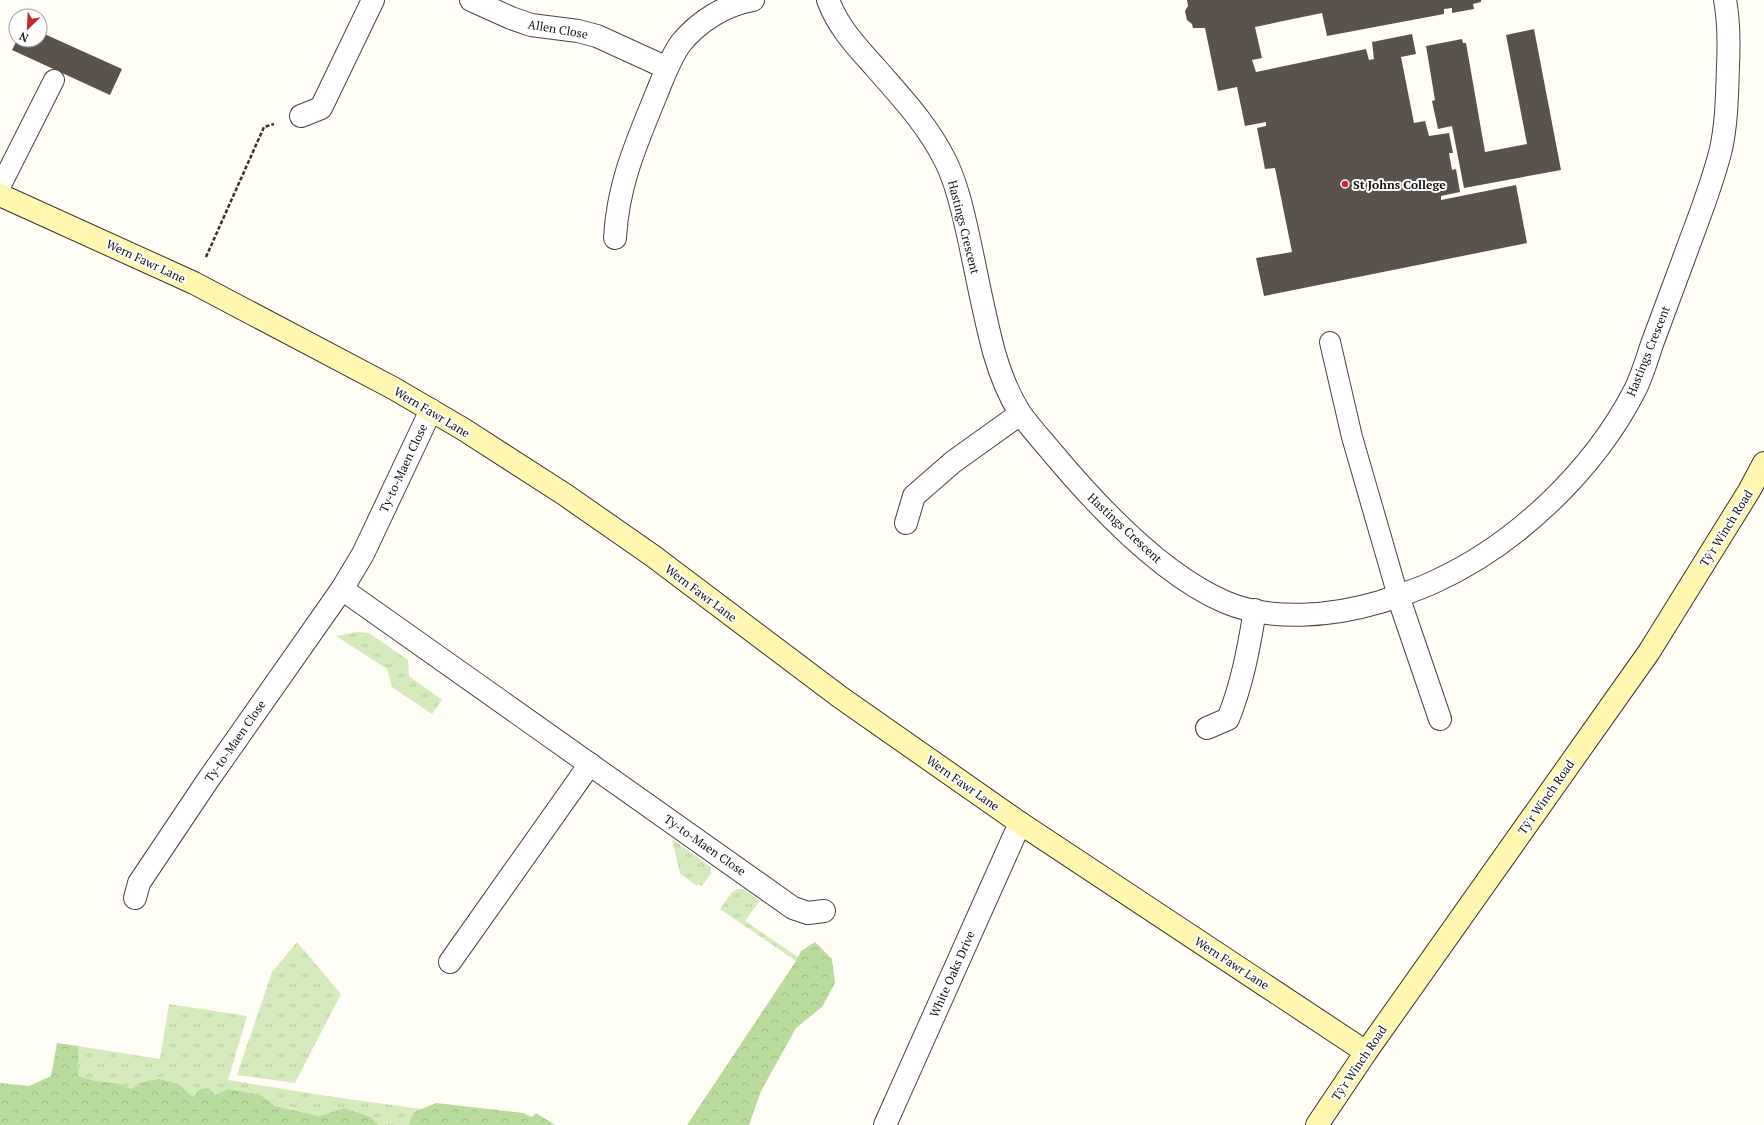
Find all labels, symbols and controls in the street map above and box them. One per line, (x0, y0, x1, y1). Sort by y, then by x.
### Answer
north arrow (8, 8, 48, 48)
street label: Allen Close (527, 16, 589, 42)
text: N (17, 29, 31, 45)
place label: St Johns College (1353, 177, 1446, 192)
street label: Hastings Crescent (945, 179, 983, 276)
marker: St Johns College (1340, 179, 1350, 189)
street label: Wern Fawr Lane (104, 236, 188, 286)
street label: Hastings Crescent (1623, 303, 1673, 398)
street label: Wern Fawr Lane (391, 383, 473, 441)
street label: Ty-to-Maen Close (376, 421, 430, 515)
street label: Tŷ'r Winch Road (1696, 487, 1756, 569)
street label: Hastings Crescent (1085, 490, 1166, 567)
street label: Wern Fawr Lane (662, 561, 740, 625)
street label: Ty-to-Maen Close (201, 697, 269, 785)
street label: Wern Fawr Lane (924, 752, 1002, 814)
street label: Tŷ'r Winch Road (1515, 757, 1577, 837)
street label: Ty-to-Maen Close (661, 811, 749, 879)
street label: White Oaks Drive (926, 928, 978, 1020)
street label: Wern Fawr Lane (1192, 933, 1272, 993)
street label: Tŷ'r Winch Road (1328, 1022, 1390, 1103)

